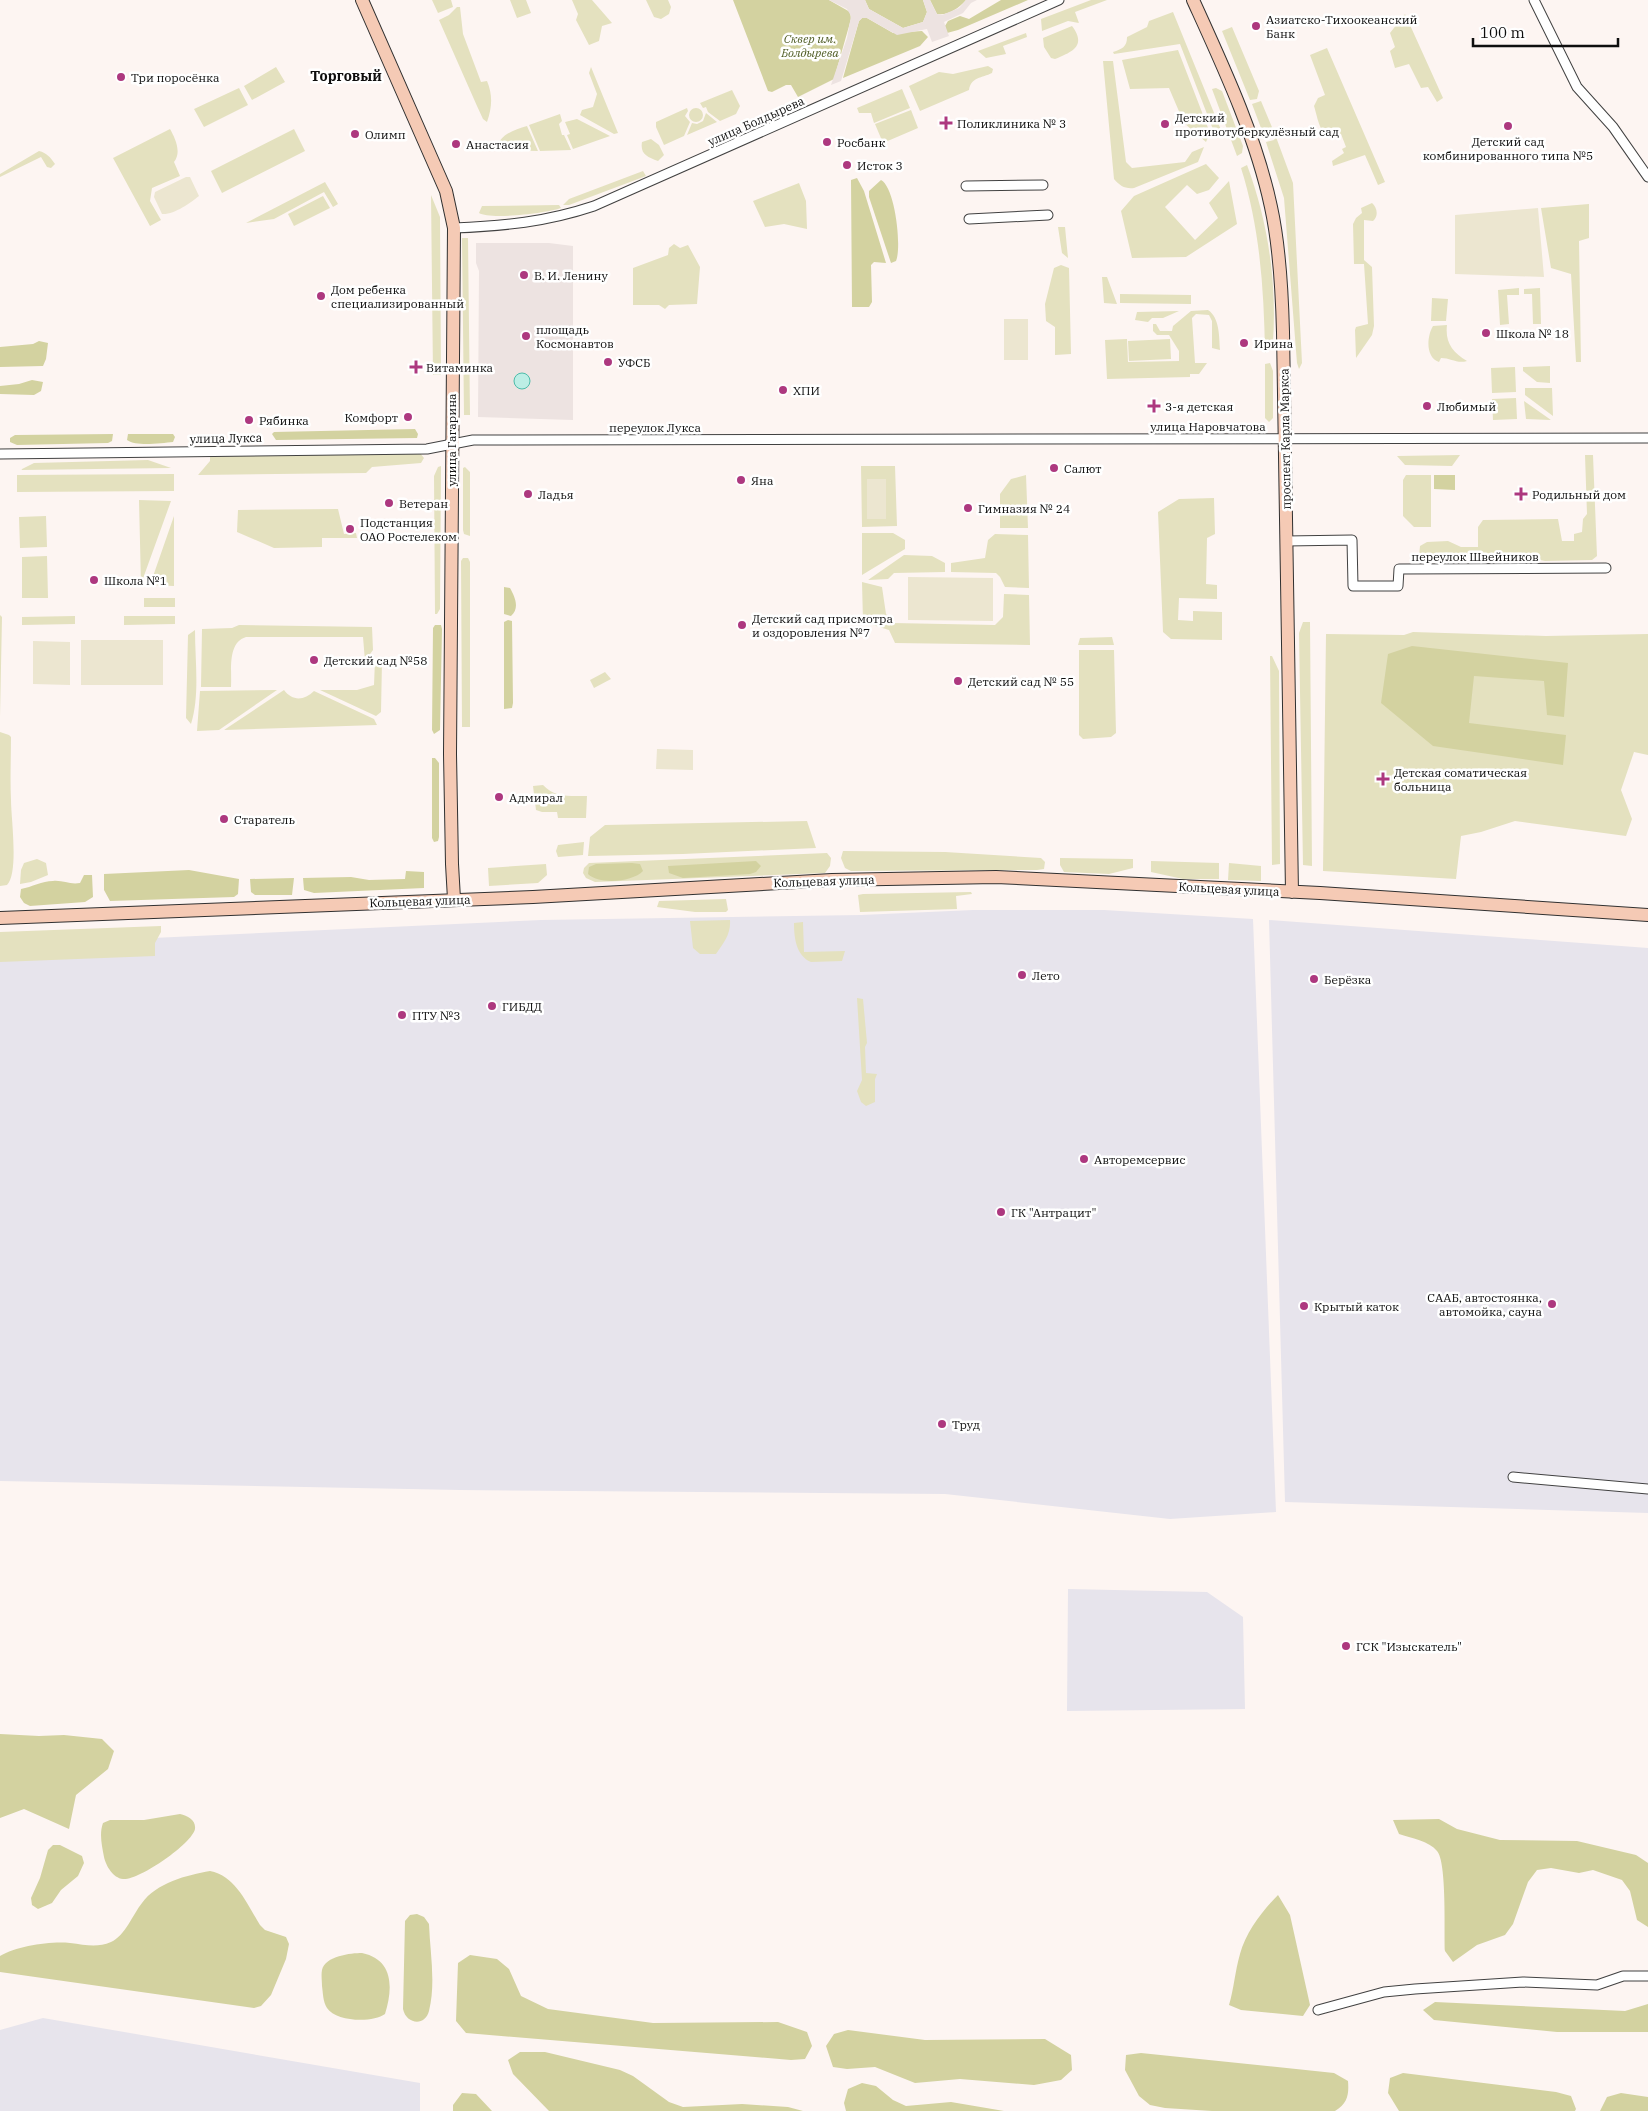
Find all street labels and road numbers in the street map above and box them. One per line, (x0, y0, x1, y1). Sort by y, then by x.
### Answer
street label: улица Болдырева (705, 93, 807, 149)
street label: проспект Карла Маркса (1276, 368, 1294, 510)
street label: улица Гагарина (444, 393, 459, 487)
street label: улица Наровчатова (1150, 419, 1266, 434)
street label: переулок Лукса (609, 420, 701, 435)
street label: улица Лукса (190, 430, 263, 446)
street label: переулок Швейников (1411, 549, 1539, 564)
street label: Кольцевая улица (773, 872, 875, 890)
street label: Кольцевая улица (1178, 879, 1280, 899)
street label: Кольцевая улица (369, 892, 471, 910)

